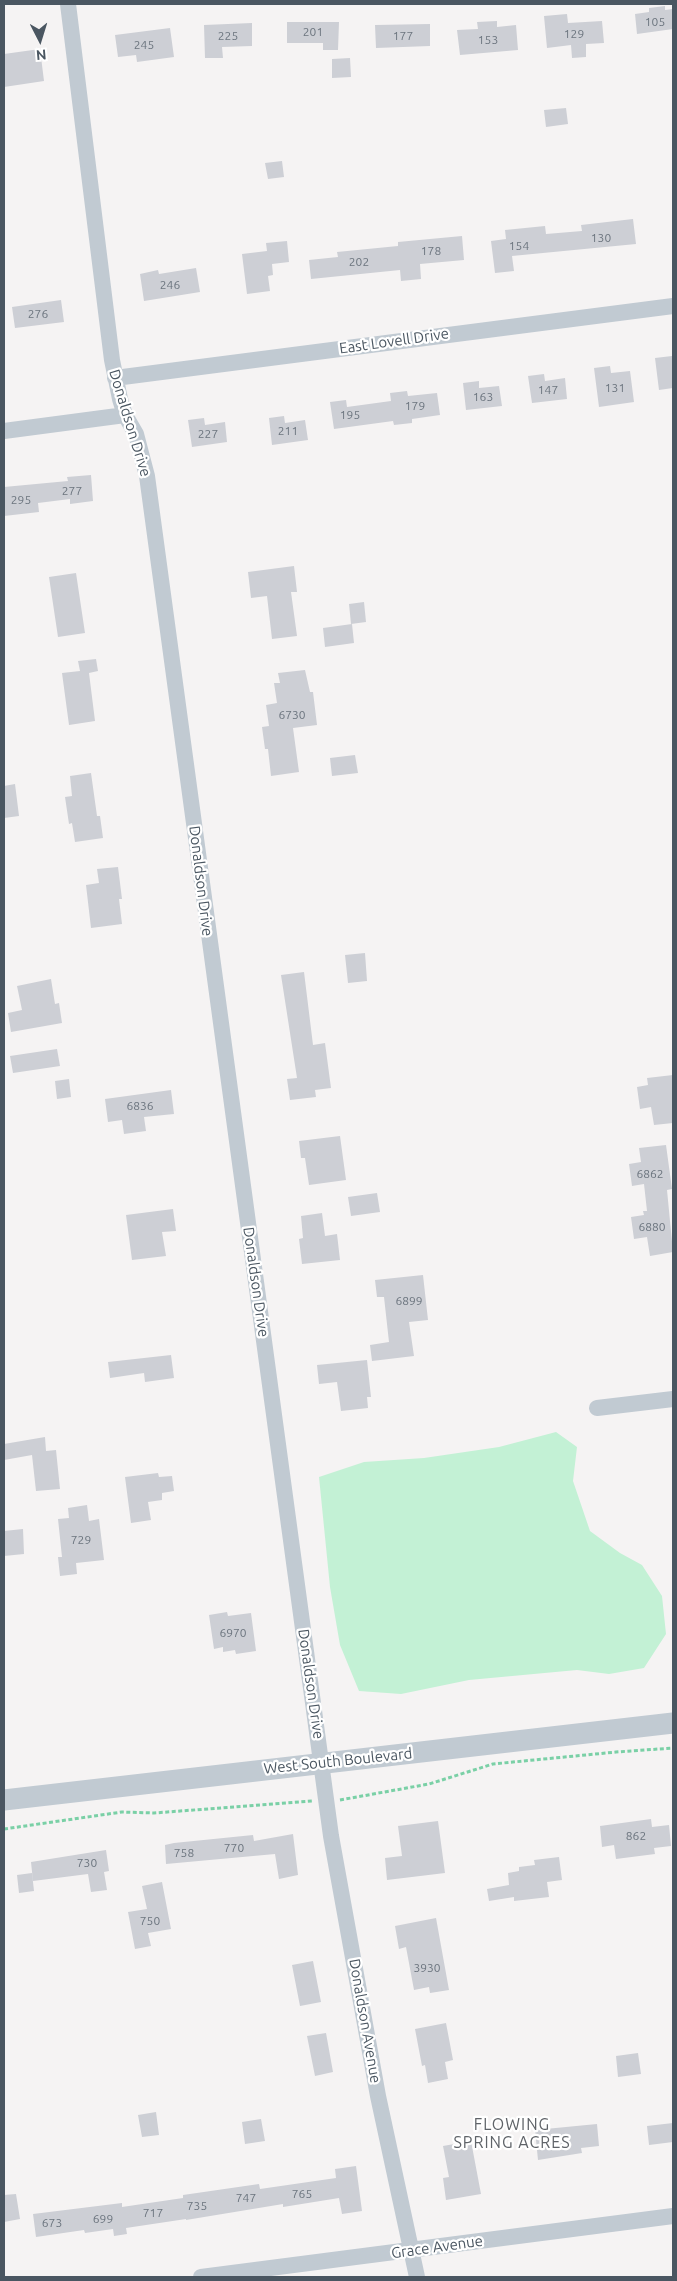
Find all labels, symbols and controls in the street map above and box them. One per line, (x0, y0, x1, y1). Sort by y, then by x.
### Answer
north arrow (15, 15, 65, 65)
house number: 105 (645, 15, 665, 29)
house number: 201 (303, 25, 323, 39)
house number: 129 (564, 27, 584, 41)
house number: 225 (218, 29, 238, 43)
house number: 177 (393, 29, 413, 43)
house number: 153 (478, 33, 498, 47)
house number: 245 (134, 38, 154, 52)
text: N (35, 47, 47, 63)
house number: 130 (591, 231, 611, 245)
house number: 154 (509, 239, 529, 253)
house number: 178 (421, 244, 441, 258)
house number: 202 (349, 255, 369, 269)
house number: 246 (160, 278, 180, 292)
house number: 276 (28, 307, 48, 321)
street label: East Lovell Drive (338, 324, 450, 358)
street label: Donaldson Drive (105, 367, 155, 479)
house number: 131 (605, 381, 625, 395)
house number: 147 (538, 383, 558, 397)
house number: 163 (473, 390, 493, 404)
house number: 179 (405, 399, 425, 413)
house number: 195 (340, 408, 360, 422)
house number: 211 (278, 424, 298, 438)
house number: 227 (198, 427, 218, 441)
house number: 277 (62, 484, 82, 498)
house number: 295 (11, 493, 31, 507)
house number: 6730 (278, 708, 306, 722)
street label: Donaldson Drive (185, 825, 217, 937)
house number: 6836 (126, 1099, 154, 1113)
house number: 6862 (636, 1167, 664, 1181)
house number: 6880 (638, 1220, 666, 1234)
street label: Donaldson Drive (239, 1226, 273, 1338)
house number: 6899 (395, 1294, 423, 1308)
house number: 729 (71, 1533, 91, 1547)
house number: 6970 (219, 1626, 247, 1640)
street label: Donaldson Drive (294, 1628, 328, 1740)
street label: West South Boulevard (263, 1744, 413, 1778)
house number: 862 (626, 1829, 646, 1843)
house number: 770 (224, 1841, 244, 1855)
house number: 758 (174, 1846, 194, 1860)
house number: 730 (77, 1856, 97, 1870)
house number: 750 (140, 1914, 160, 1928)
street label: Donaldson Avenue (345, 1957, 385, 2085)
house number: 3930 (413, 1961, 441, 1975)
district label: FLOWING SPRING ACRES (452, 2115, 572, 2153)
house number: 765 (292, 2187, 312, 2201)
house number: 747 (236, 2191, 256, 2205)
house number: 735 (187, 2199, 207, 2213)
house number: 717 (143, 2206, 163, 2220)
house number: 699 (93, 2212, 113, 2226)
house number: 673 (42, 2216, 62, 2230)
street label: Grace Avenue (390, 2232, 484, 2262)

